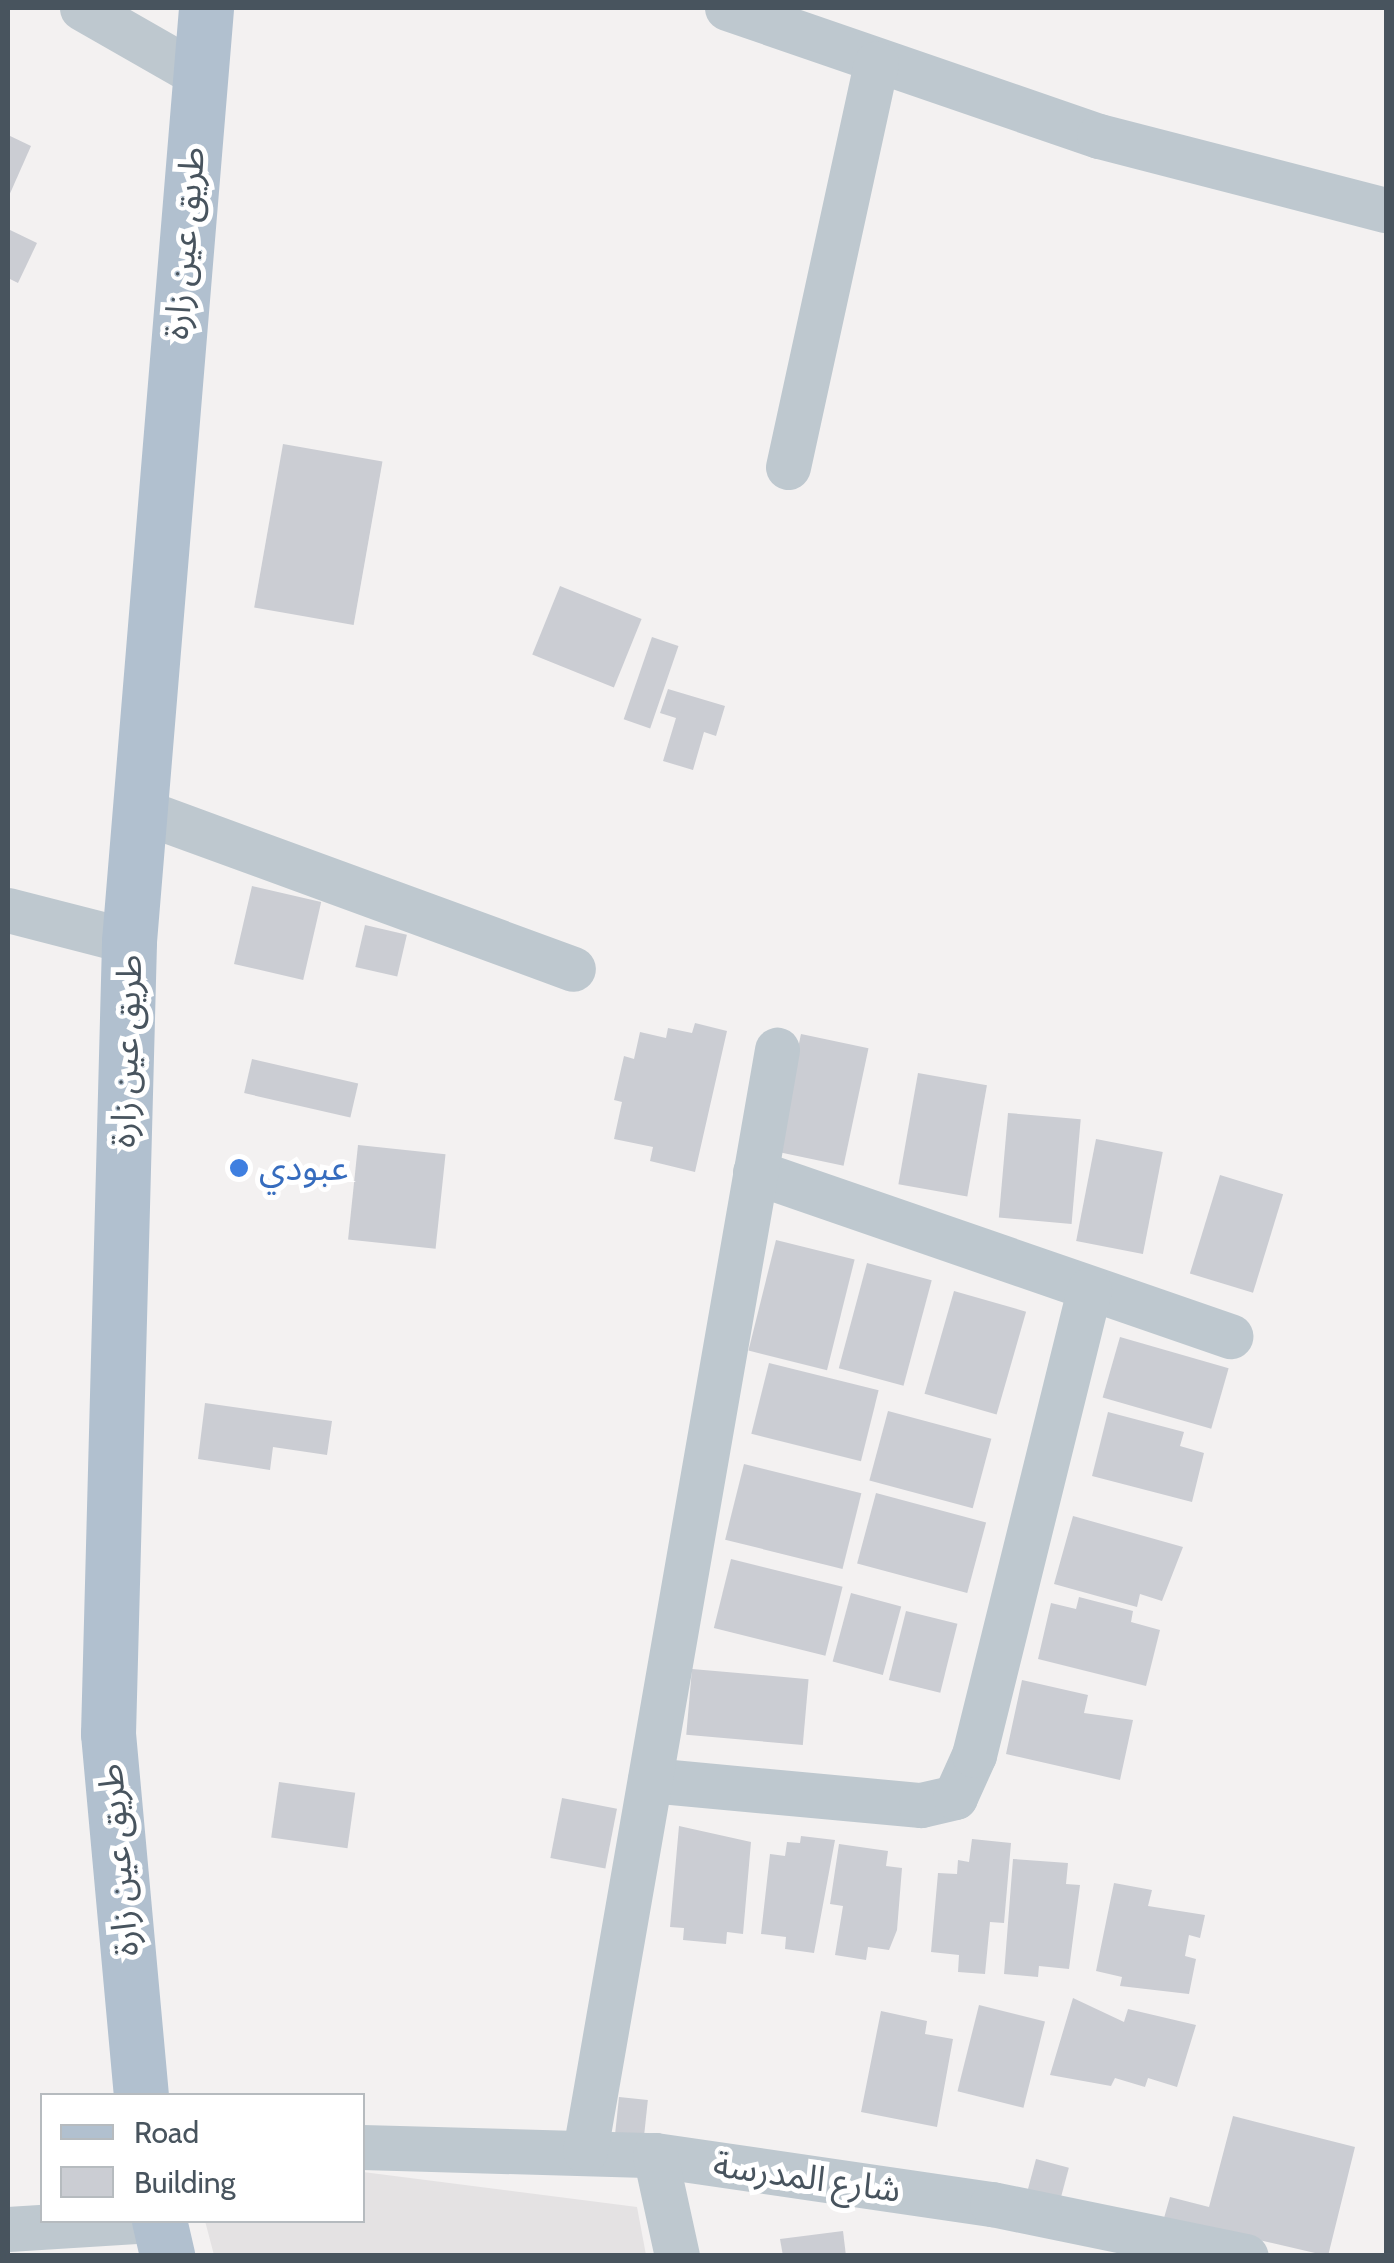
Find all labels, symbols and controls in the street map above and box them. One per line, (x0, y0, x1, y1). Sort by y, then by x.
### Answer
street label: طريق عين زارة (155, 145, 213, 341)
street label: طريق عين زارة (102, 954, 150, 1148)
place label: عبودي (259, 1147, 348, 1189)
marker: عبودي (228, 1157, 250, 1179)
street label: طريق عين زارة (89, 1762, 147, 1958)
legend (40, 2093, 365, 2223)
text: Road (134, 2114, 199, 2151)
street label: شارع المدرسة (711, 2143, 903, 2211)
text: Building (134, 2164, 236, 2201)

